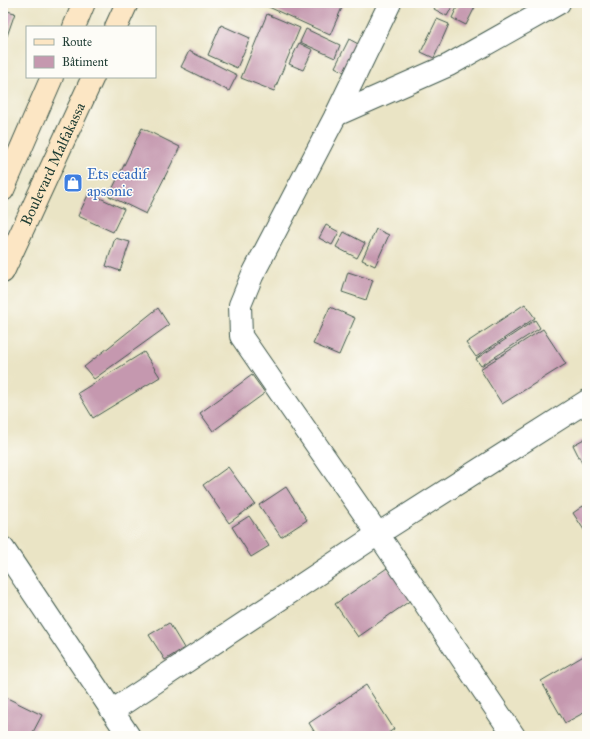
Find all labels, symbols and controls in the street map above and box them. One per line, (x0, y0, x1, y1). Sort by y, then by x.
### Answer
legend (26, 26, 156, 78)
text: Route (62, 35, 92, 49)
text: Bâtiment (62, 55, 109, 69)
street label: Boulevard Malfakassa (17, 99, 89, 228)
place label: Ets ecadif apsonic (87, 165, 150, 200)
shop icon: Ets ecadif apsonic (62, 172, 84, 194)

